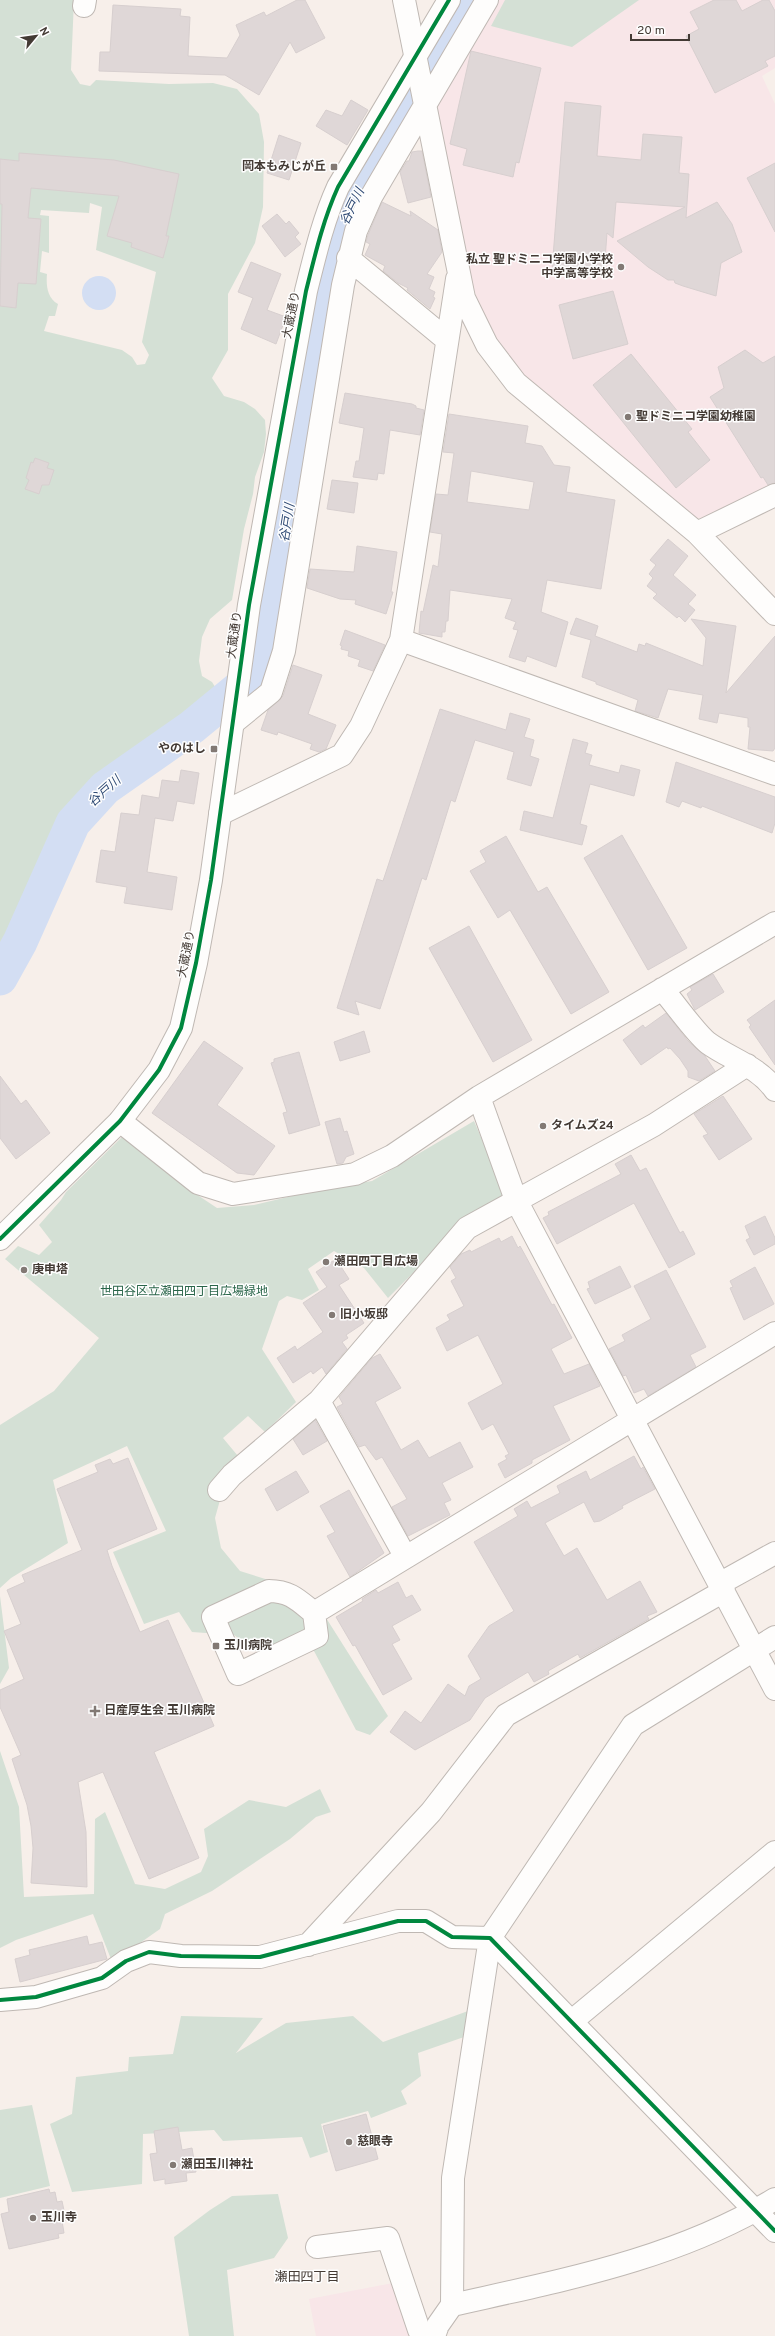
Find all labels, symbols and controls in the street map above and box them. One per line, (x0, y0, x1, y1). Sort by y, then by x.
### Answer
north arrow (16, 16, 56, 56)
scale bar (631, 16, 689, 42)
text: 20 m (637, 23, 665, 39)
text: N (36, 25, 52, 38)
place label: 岡本もみじが丘 (242, 159, 326, 175)
marker: 岡本もみじが丘 (329, 162, 339, 172)
water label: 谷戸川 (337, 184, 370, 228)
place label: 私立 聖ドミニコ学園小学校 中学高等学校 (466, 252, 613, 282)
marker: 私立 聖ドミニコ学園小学校 中学高等学校 (616, 262, 626, 272)
street label: 大蔵通り (280, 290, 304, 340)
place label: 聖ドミニコ学園幼稚園 (636, 409, 756, 425)
marker: 聖ドミニコ学園幼稚園 (623, 412, 633, 422)
water label: 谷戸川 (277, 501, 299, 544)
street label: 大蔵通り (224, 610, 246, 660)
place label: やのはし (158, 741, 206, 757)
marker: やのはし (209, 744, 219, 754)
water label: 谷戸川 (85, 772, 126, 811)
street label: 大蔵通り (175, 929, 199, 979)
place label: タイムズ24 (551, 1118, 614, 1134)
marker: タイムズ24 (538, 1121, 548, 1131)
place label: 瀬田四丁目広場 (334, 1254, 418, 1270)
marker: 瀬田四丁目広場 (321, 1257, 331, 1267)
place label: 庚申塔 (32, 1262, 68, 1278)
marker: 庚申塔 (19, 1265, 29, 1275)
park label: 世田谷区立瀬田四丁目広場緑地 (100, 1284, 268, 1300)
place label: 旧小坂邸 (340, 1307, 388, 1323)
marker: 旧小坂邸 (327, 1310, 337, 1320)
place label: 玉川病院 (224, 1638, 272, 1654)
marker: 玉川病院 (211, 1641, 221, 1651)
place label: 日産厚生会 玉川病院 (104, 1703, 215, 1719)
marker: 日産厚生会 玉川病院 (89, 1705, 101, 1717)
place label: 慈眼寺 (357, 2134, 393, 2150)
marker: 慈眼寺 (344, 2137, 354, 2147)
place label: 瀬田玉川神社 (181, 2157, 253, 2173)
marker: 瀬田玉川神社 (168, 2160, 178, 2170)
place label: 玉川寺 (41, 2210, 77, 2226)
marker: 玉川寺 (28, 2213, 38, 2223)
district label: 瀬田四丁目 (274, 2270, 340, 2286)

